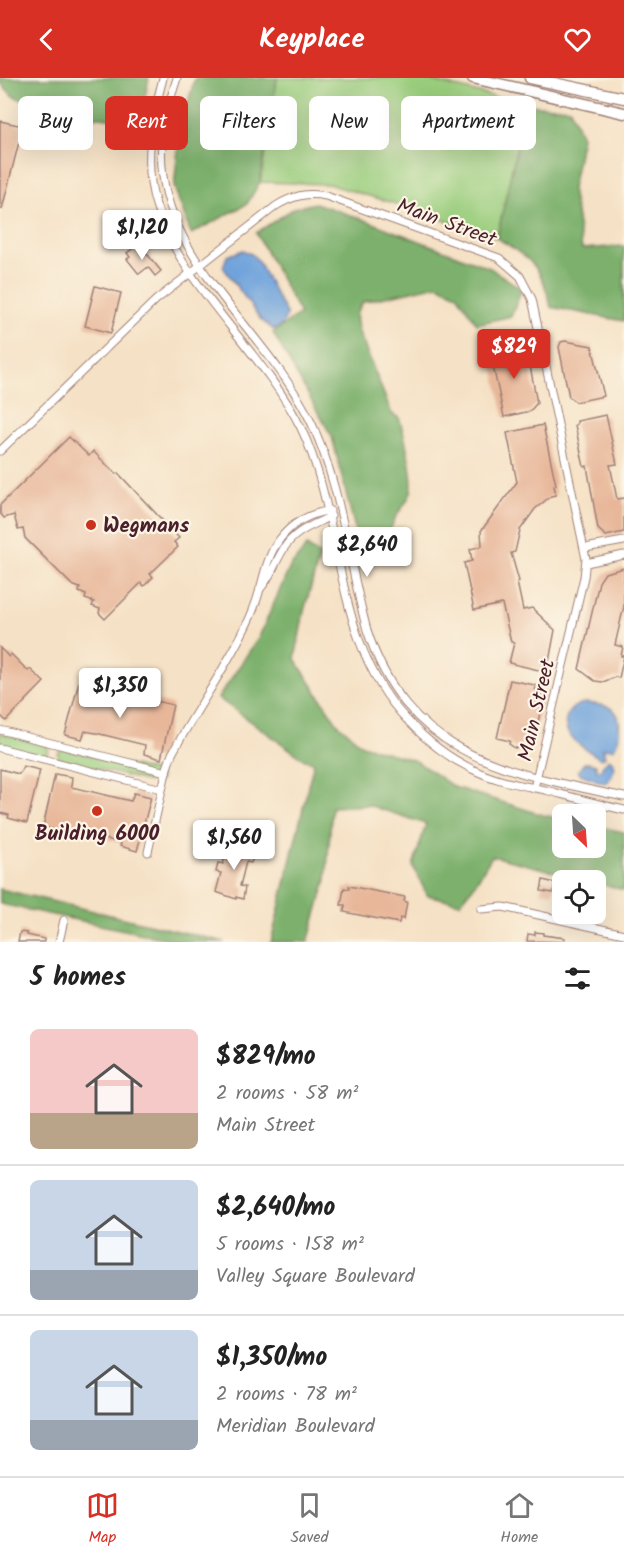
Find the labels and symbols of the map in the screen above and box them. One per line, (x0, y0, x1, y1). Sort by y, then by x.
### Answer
street label: Main Street (392, 190, 502, 257)
pin: $1,120 (93, 210, 191, 261)
pin: $829 (478, 329, 550, 380)
place label: Wegmans (103, 510, 189, 543)
marker: Wegmans (84, 518, 98, 532)
pin: $2,640 (318, 527, 416, 578)
street label: Main Street (510, 655, 565, 765)
pin: $1,350 (71, 668, 169, 719)
marker: Building 6000 (90, 804, 104, 818)
north arrow (552, 804, 606, 858)
place label: Building 6000 (35, 818, 160, 851)
pin: $1,560 (185, 820, 283, 871)

